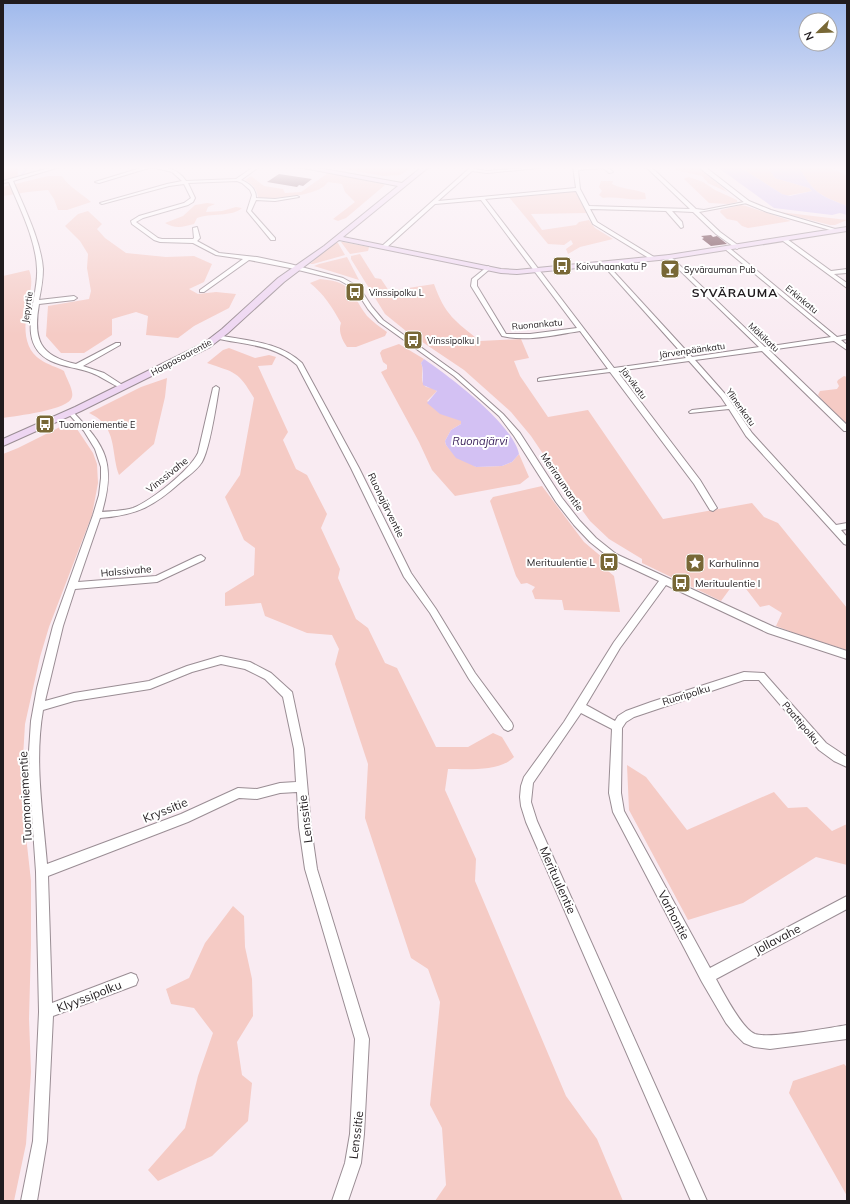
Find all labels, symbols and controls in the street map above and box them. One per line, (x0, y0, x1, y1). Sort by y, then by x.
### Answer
north arrow (798, 12, 838, 52)
text: N (801, 29, 817, 42)
bus stop icon: Koivuhaankatu P (551, 255, 573, 277)
bar icon: Syvärauman Pub (659, 258, 681, 280)
place label: Koivuhaankatu P (576, 261, 647, 272)
place label: Syvärauman Pub (684, 264, 756, 276)
bus stop icon: Vinssipolku L (344, 281, 366, 303)
street label: Erkinkatu (784, 282, 820, 316)
district label: SYVÄRAUMA (692, 285, 778, 300)
place label: Vinssipolku L (369, 287, 424, 298)
street label: Jepyrtie (19, 290, 36, 324)
street label: Ruonankatu (511, 316, 563, 332)
street label: Mäkikatu (746, 320, 782, 354)
bus stop icon: Vinssipolku I (402, 329, 424, 351)
place label: Vinssipolku I (427, 335, 479, 346)
street label: Haapasaarentie (149, 336, 213, 378)
street label: Järvenpäänkatu (658, 340, 726, 360)
street label: Järvikatu (618, 365, 650, 401)
street label: Ylinenkatu (723, 385, 758, 428)
bus stop icon: Tuomoniementie E (34, 413, 56, 435)
place label: Tuomoniementie E (59, 419, 135, 430)
water label: Ruonajärvi (452, 434, 508, 448)
street label: Meriraumantie (538, 450, 586, 514)
street label: Vinssivahe (143, 454, 191, 496)
street label: Ruonajärventie (365, 470, 407, 540)
bus stop icon: Merituulentie L (598, 551, 620, 573)
place icon: Karhulinna (684, 552, 706, 574)
place label: Merituulentie L (527, 556, 596, 569)
place label: Karhulinna (709, 557, 759, 570)
street label: Halssivahe (100, 562, 152, 580)
bus stop icon: Merituulentie I (670, 572, 692, 594)
place label: Merituulentie I (695, 577, 760, 590)
street label: Ruoripolku (660, 682, 712, 708)
street label: Paattipolku (779, 699, 823, 747)
street label: Tuomoniementie (15, 751, 35, 843)
street label: Kryssitie (140, 794, 190, 826)
street label: Lenssitie (295, 794, 315, 844)
street label: Merituulentie (536, 844, 580, 916)
street label: Varhontie (655, 888, 693, 942)
street label: Jollavahe (751, 920, 803, 958)
street label: Klyyssipolku (55, 977, 123, 1015)
street label: Lenssitie (346, 1110, 366, 1160)

